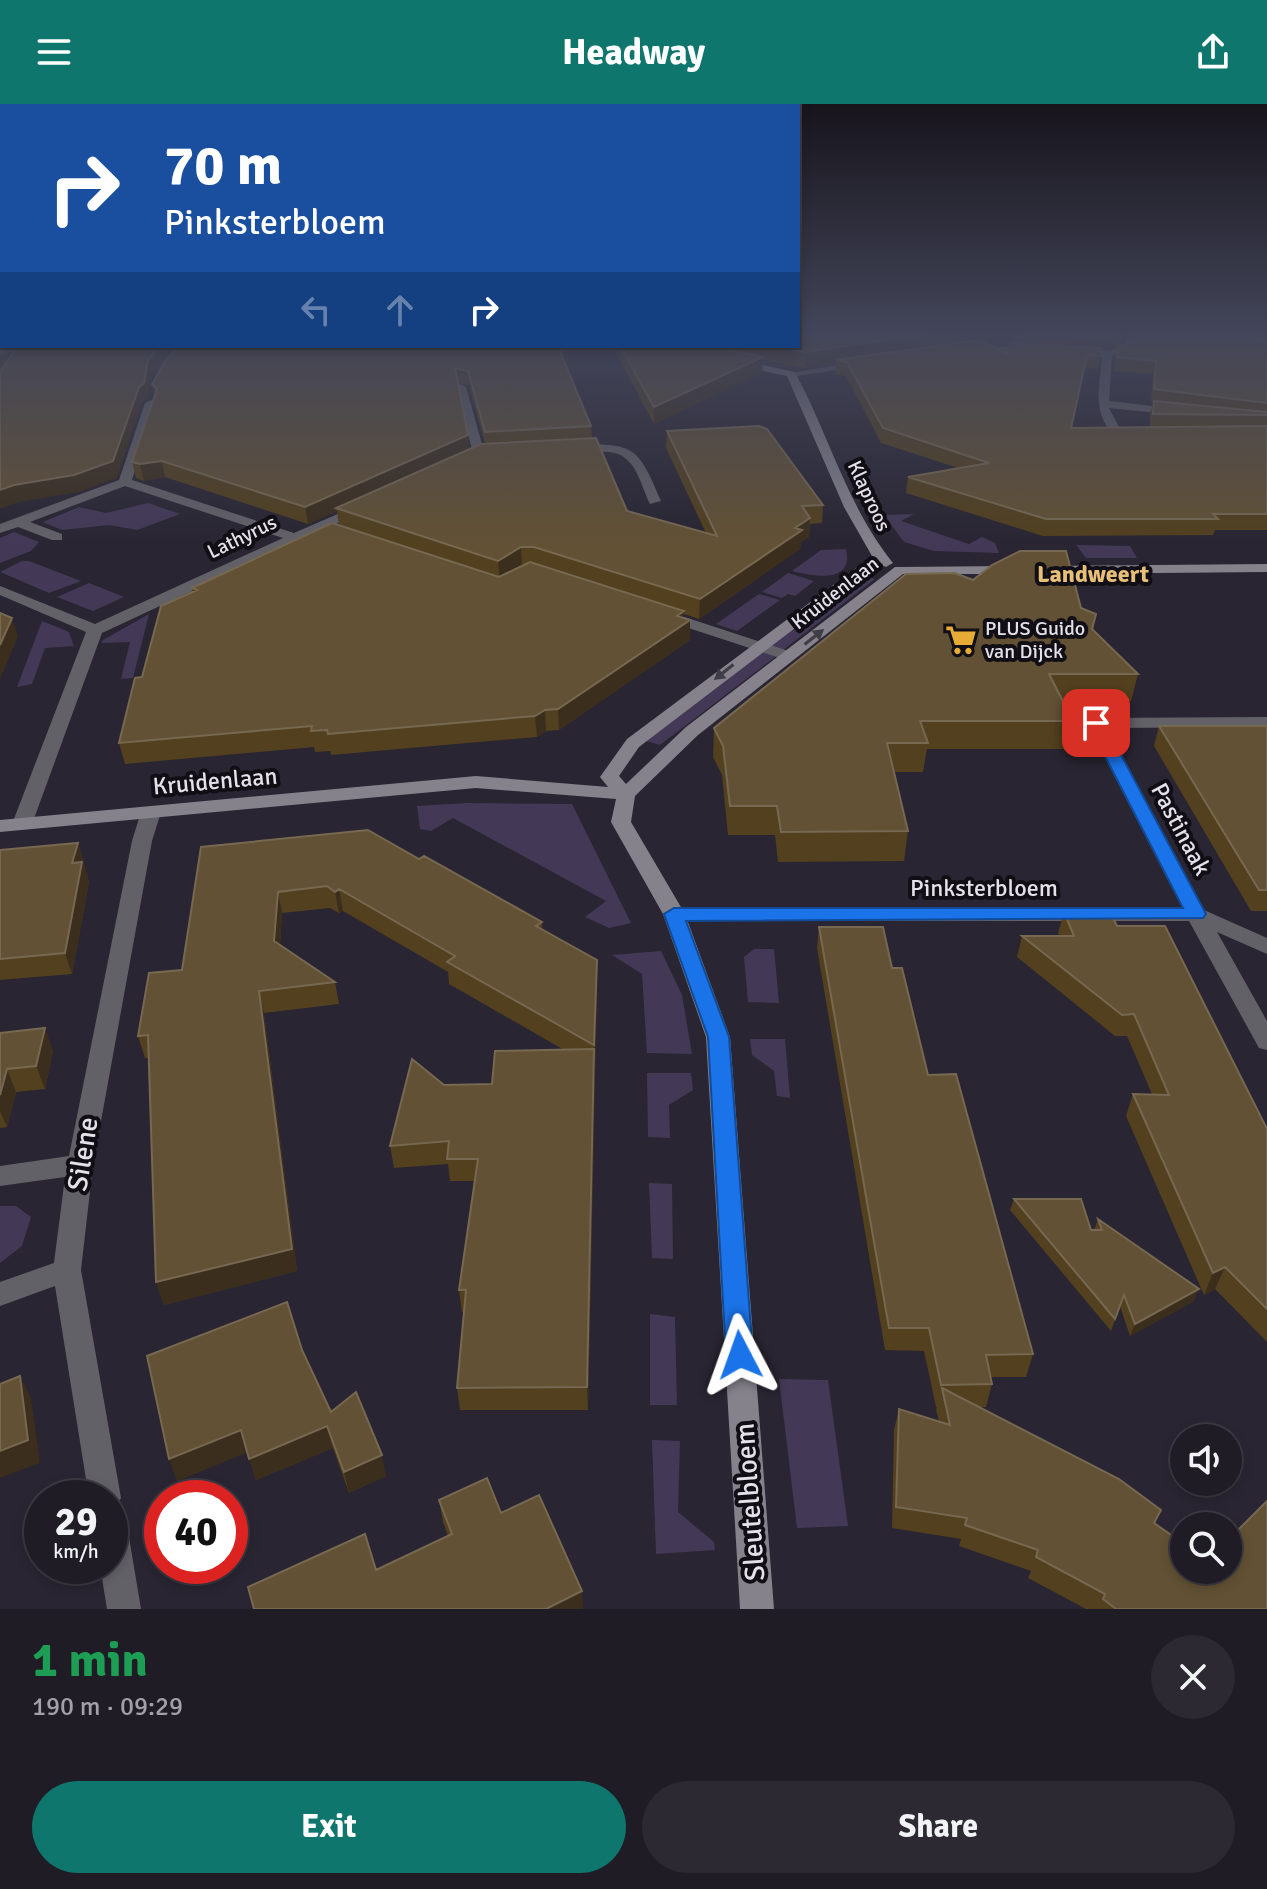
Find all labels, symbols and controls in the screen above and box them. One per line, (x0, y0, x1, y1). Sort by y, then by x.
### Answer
icon: menu (32, 30, 76, 74)
text: Headway (562, 30, 705, 75)
icon: share (1191, 30, 1235, 74)
text: 70 m (164, 131, 282, 200)
icon: right (32, 136, 136, 240)
text: Pinksterbloem (164, 200, 386, 245)
icon: left (294, 288, 338, 332)
icon: ahead (378, 288, 422, 332)
icon: right (462, 288, 506, 332)
street label: Klaproos (842, 457, 896, 536)
street label: Lathyrus (203, 509, 281, 564)
street label: Kruidenlaan (786, 551, 884, 635)
district label: Landweert (1037, 559, 1149, 589)
place label: PLUS Guido van Dijck (985, 616, 1085, 664)
supermarket icon: PLUS Guido van Dijck (944, 623, 978, 657)
one-way arrow (804, 629, 824, 645)
one-way arrow (714, 664, 734, 680)
pin (1062, 689, 1130, 757)
icon: arrive (1074, 701, 1118, 745)
street label: Kruidenlaan (151, 761, 279, 801)
street label: Pastinaak (1144, 778, 1218, 880)
street label: Pinksterbloem (910, 873, 1058, 903)
street label: Silene (60, 1115, 106, 1193)
position arrow (698, 1313, 782, 1397)
street label: Sleutelbloem (728, 1422, 772, 1582)
map controls (1170, 1424, 1242, 1584)
button: sound (1170, 1424, 1242, 1496)
speed limit sign: 40 (144, 1480, 248, 1584)
text: 29 (54, 1497, 98, 1547)
button: search (1170, 1512, 1242, 1584)
text: km/h (53, 1539, 99, 1564)
text: 1 min (32, 1631, 148, 1690)
button: close (1151, 1635, 1235, 1719)
text: 190 m · 09:29 (32, 1691, 183, 1723)
button: Exit (32, 1781, 626, 1873)
button: Share (642, 1781, 1235, 1873)

